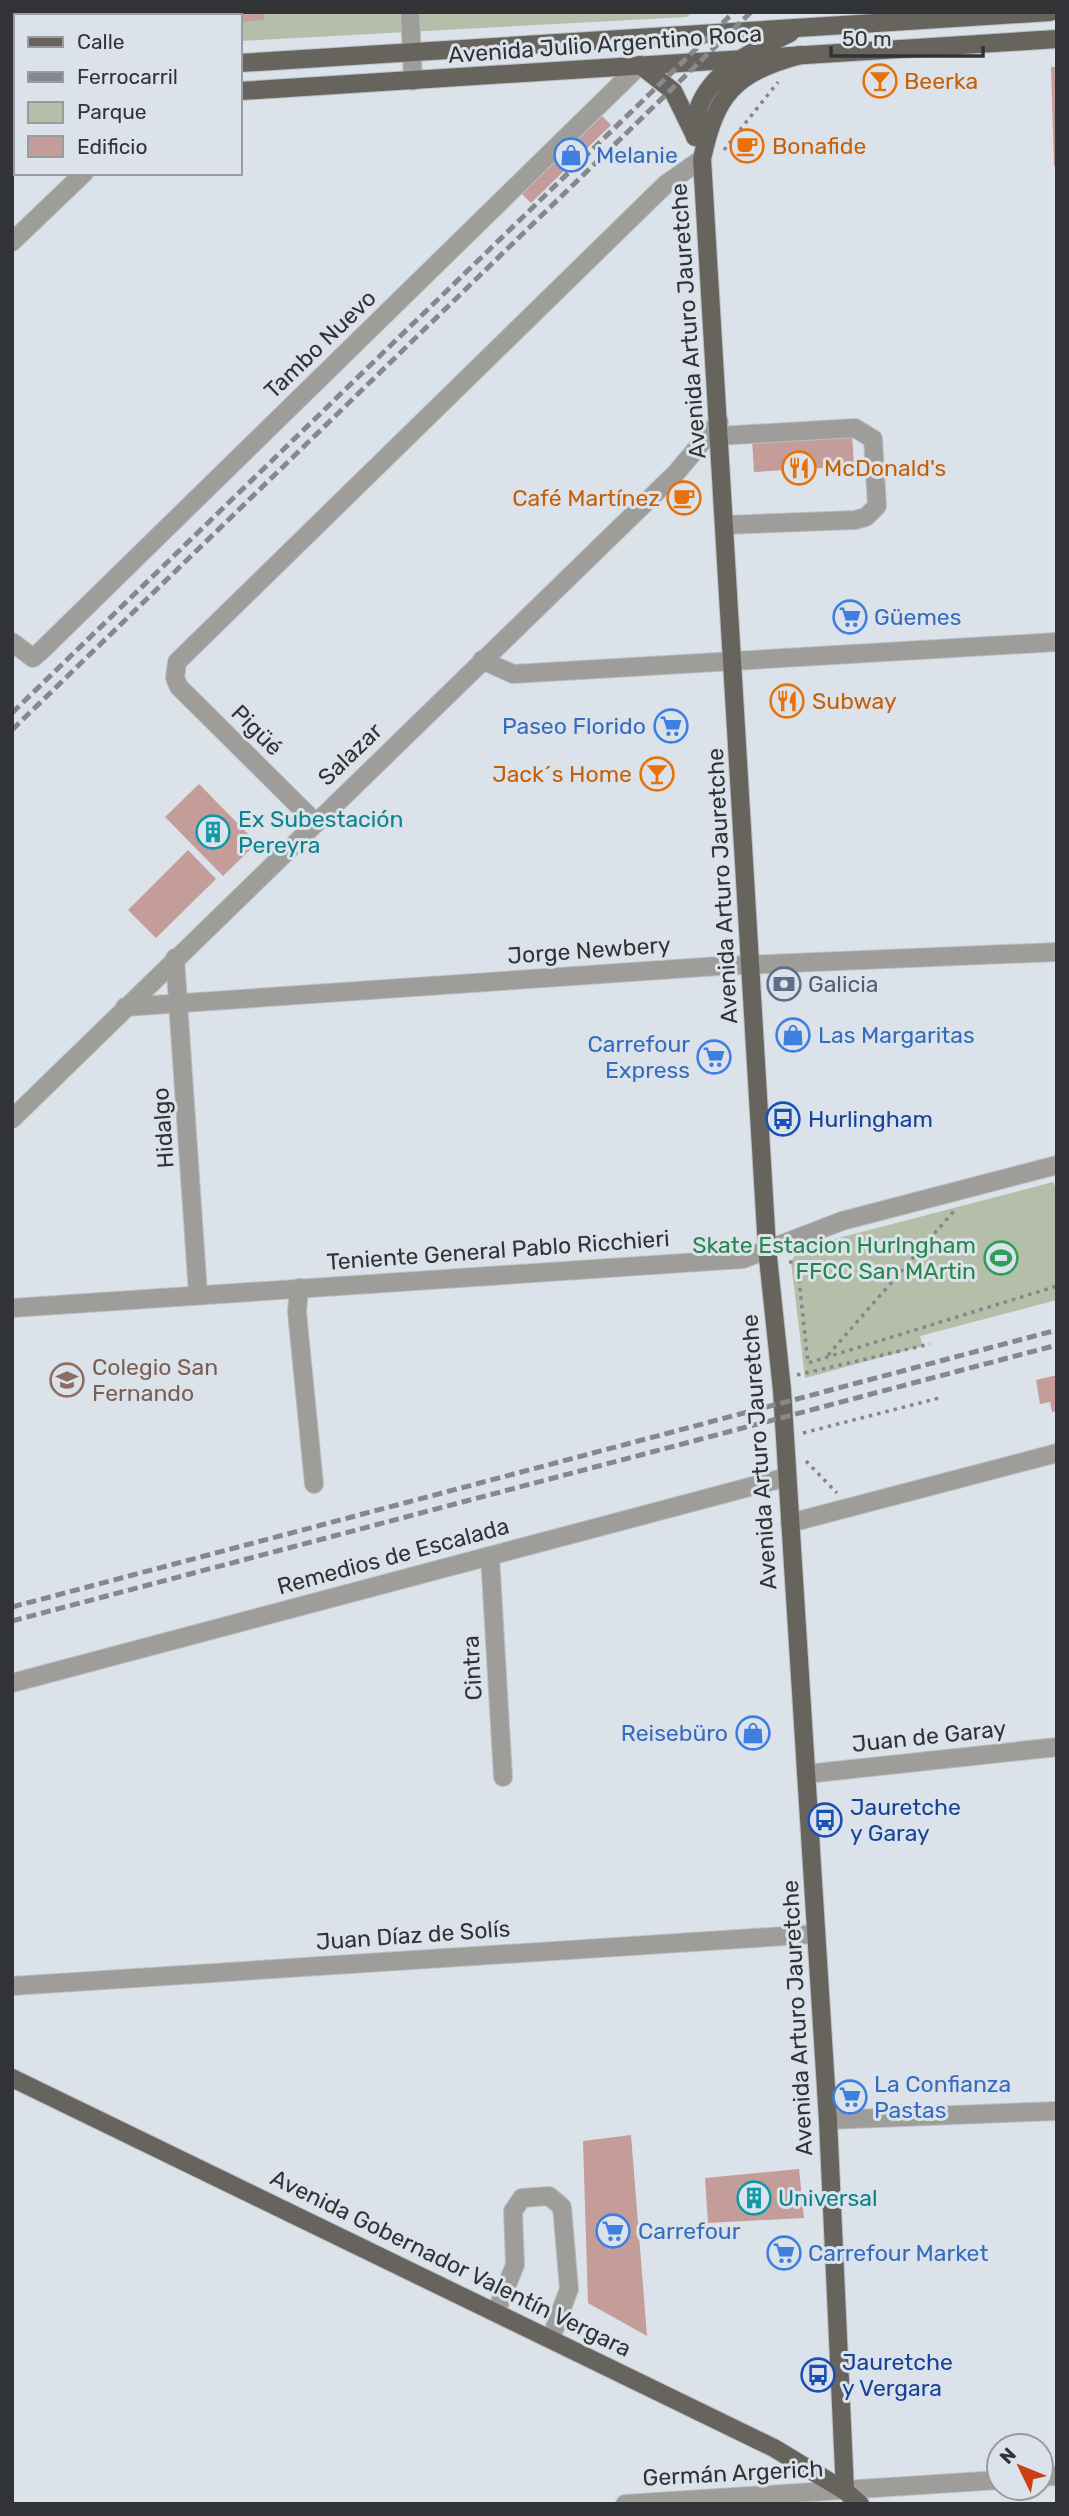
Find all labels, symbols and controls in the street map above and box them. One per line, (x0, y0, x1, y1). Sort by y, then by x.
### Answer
legend (14, 14, 242, 175)
scale bar (831, 14, 983, 58)
street label: Avenida Julio Argentino Roca (447, 19, 763, 69)
text: 50 m (842, 26, 892, 51)
text: Calle (77, 29, 125, 54)
bar icon: Beerka (861, 62, 899, 100)
text: Ferrocarril (77, 64, 178, 89)
place label: Beerka (904, 67, 978, 95)
text: Parque (77, 99, 147, 124)
cafe icon: Bonafide (728, 127, 766, 165)
place label: Bonafide (772, 132, 866, 160)
text: Edificio (77, 134, 147, 159)
shop icon: Melanie (552, 136, 590, 174)
place label: Melanie (596, 141, 678, 169)
street label: Avenida Arturo Jauretche (664, 182, 712, 460)
street label: Tambo Nuevo (258, 284, 382, 404)
restaurant icon: McDonald's (780, 449, 818, 487)
place label: McDonald's (824, 454, 946, 482)
cafe icon: Café Martínez (665, 479, 703, 517)
place label: Café Martínez (512, 484, 660, 512)
supermarket icon: Güemes (831, 598, 869, 636)
place label: Güemes (874, 603, 961, 631)
restaurant icon: Subway (768, 682, 806, 720)
place label: Subway (812, 687, 897, 715)
street label: Pigüé (226, 699, 288, 761)
supermarket icon: Paseo Florido (652, 707, 690, 745)
place label: Paseo Florido (502, 712, 646, 740)
street label: Salazar (312, 717, 388, 791)
street label: Avenida Arturo Jauretche (701, 747, 743, 1025)
bar icon: Jack´s Home (638, 755, 676, 793)
place label: Jack´s Home (492, 760, 632, 788)
place label: Ex Subestación Pereyra (238, 805, 404, 859)
building icon: Ex Subestación Pereyra (194, 813, 232, 851)
street label: Jorge Newbery (506, 930, 672, 970)
bank icon: Galicia (765, 965, 803, 1003)
place label: Galicia (808, 970, 878, 998)
shop icon: Las Margaritas (774, 1016, 812, 1054)
place label: Las Margaritas (818, 1021, 975, 1049)
place label: Carrefour Express (588, 1030, 690, 1084)
supermarket icon: Carrefour Express (695, 1038, 733, 1076)
street label: Hidalgo (146, 1087, 180, 1169)
bus stop icon: Hurlingham (764, 1100, 802, 1138)
place label: Hurlingham (808, 1105, 933, 1133)
street label: Teniente General Pablo Ricchieri (326, 1224, 670, 1276)
place label: Skate Estacion Hurlngham FFCC San MArtin (692, 1231, 976, 1285)
sports icon: Skate Estacion Hurlngham FFCC San MArtin (982, 1239, 1020, 1277)
street label: Avenida Arturo Jauretche (735, 1313, 783, 1591)
place label: Colegio San Fernando (92, 1353, 218, 1407)
school or university icon: Colegio San Fernando (48, 1361, 86, 1399)
street label: Remedios de Escalada (274, 1512, 512, 1600)
street label: Cintra (456, 1635, 488, 1701)
shop icon: Reisebüro (734, 1714, 772, 1752)
street label: Juan de Garay (851, 1714, 1008, 1758)
place label: Reisebüro (621, 1719, 728, 1747)
place label: Jauretche y Garay (850, 1793, 961, 1847)
bus stop icon: Jauretche y Garay (806, 1801, 844, 1839)
street label: Avenida Arturo Jauretche (776, 1879, 818, 2157)
street label: Juan Díaz de Solís (315, 1914, 511, 1956)
place label: La Confianza Pastas (874, 2070, 1011, 2124)
supermarket icon: La Confianza Pastas (831, 2078, 869, 2116)
street label: Avenida Gobernador Valentín Vergara (266, 2163, 636, 2363)
building icon: Universal (735, 2179, 773, 2217)
place label: Universal (778, 2184, 878, 2212)
supermarket icon: Carrefour (594, 2212, 632, 2250)
place label: Carrefour (638, 2217, 741, 2245)
supermarket icon: Carrefour Market (765, 2234, 803, 2272)
place label: Carrefour Market (808, 2239, 988, 2267)
place label: Jauretche y Vergara (842, 2348, 953, 2402)
bus stop icon: Jauretche y Vergara (799, 2356, 837, 2394)
north arrow (985, 2432, 1055, 2502)
text: N (995, 2443, 1021, 2469)
street label: Germán Argerich (642, 2454, 824, 2492)

